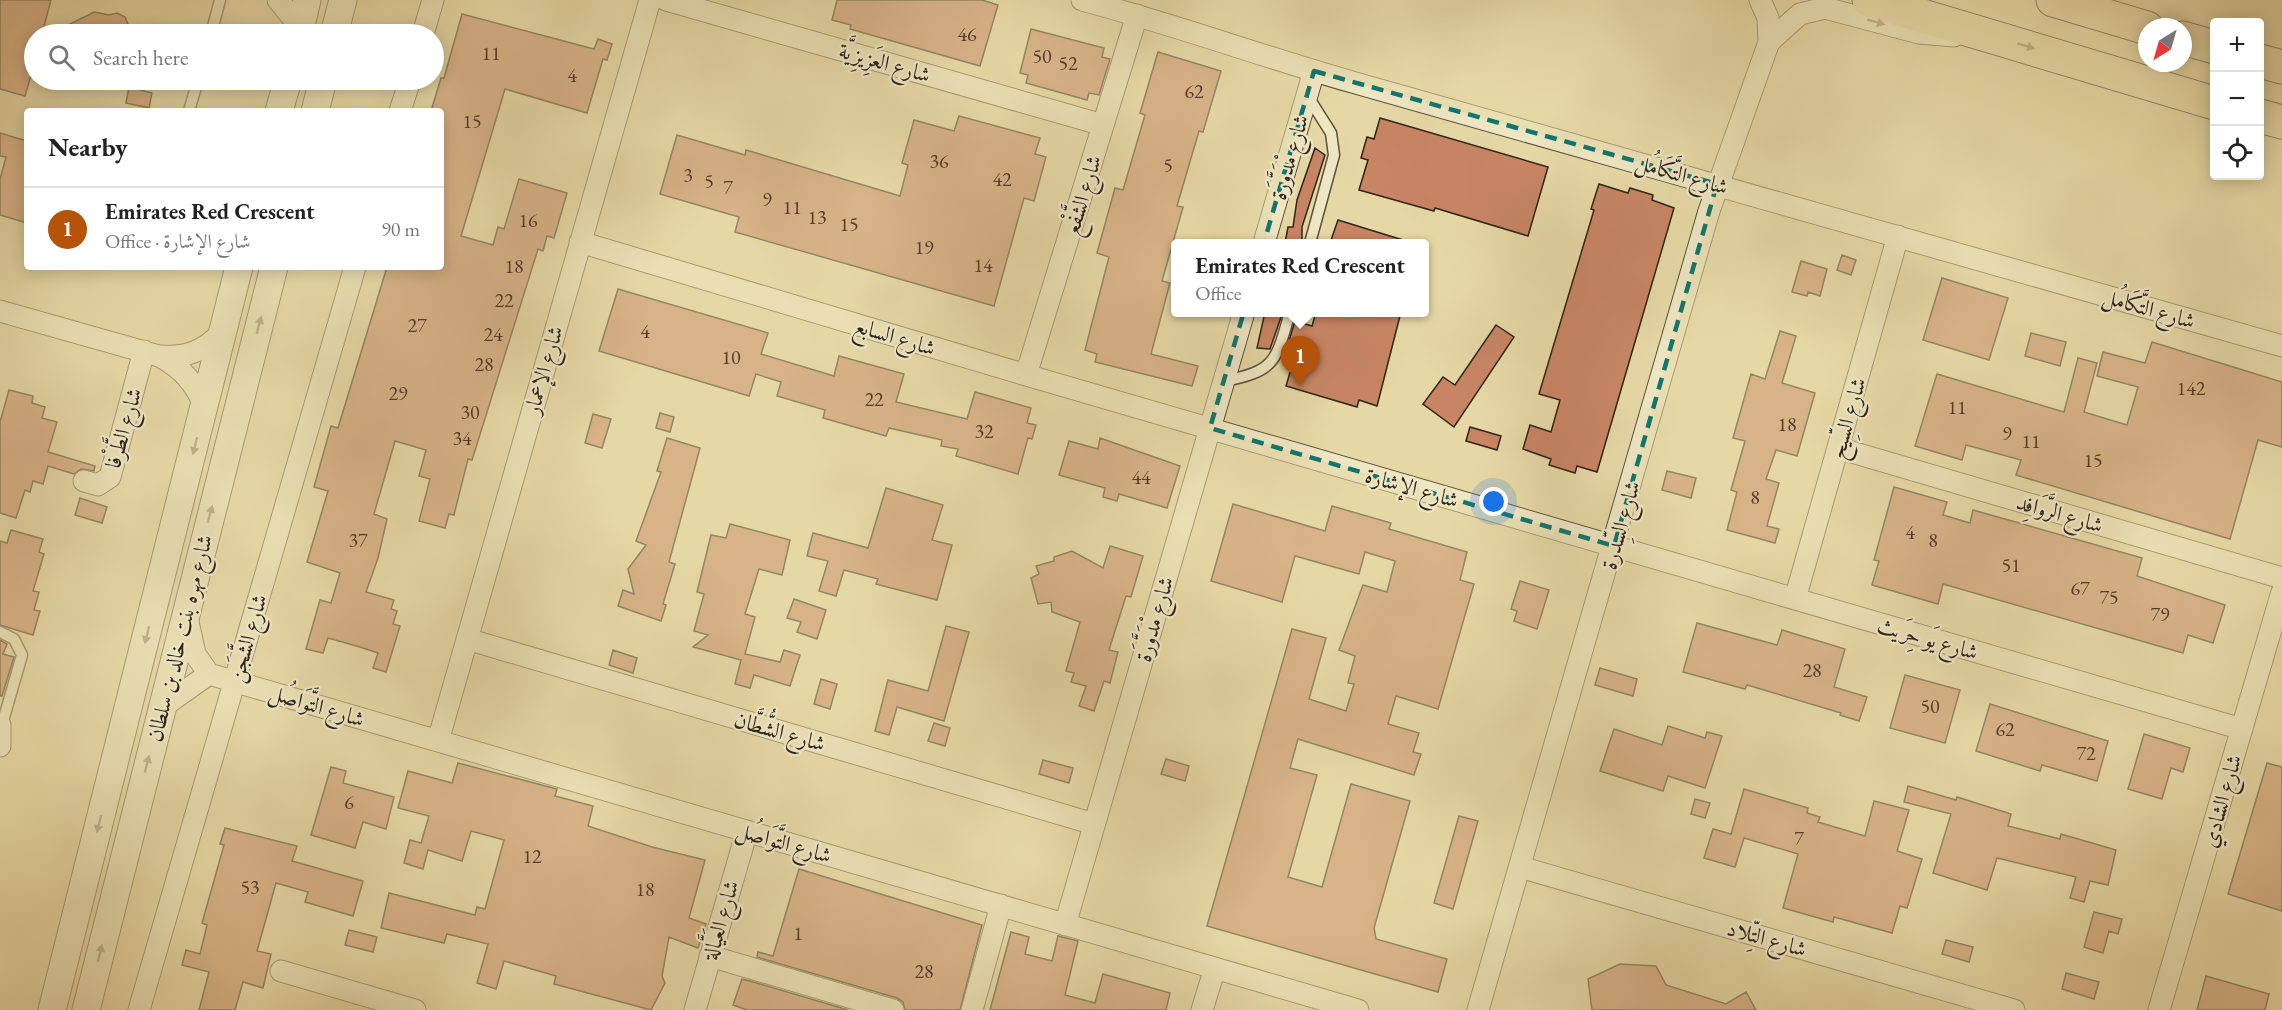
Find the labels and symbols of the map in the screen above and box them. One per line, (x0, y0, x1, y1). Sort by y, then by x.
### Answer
one-way arrow (1868, 18, 1886, 27)
north arrow (2138, 18, 2192, 72)
house number: 46 (957, 21, 977, 47)
street label: شارع العَزِيزِيَّة (834, 32, 935, 93)
house number: 11 (481, 40, 501, 66)
one-way arrow (2017, 42, 2035, 51)
house number: 50 (1032, 43, 1052, 69)
house number: 52 (1058, 50, 1078, 76)
house number: 4 (567, 62, 577, 88)
house number: 62 (1184, 78, 1204, 104)
house number: 15 (462, 108, 482, 134)
street label: شارع مْدَوَّرَة (1260, 110, 1319, 204)
street label: شارع التَّكَامُل (1631, 143, 1733, 205)
house number: 36 (929, 148, 949, 174)
street label: شارع الشَّفْع (1053, 150, 1113, 240)
house number: 5 (1163, 152, 1173, 178)
house number: 3 (683, 162, 693, 188)
house number: 42 (992, 166, 1012, 192)
house number: 5 (704, 168, 714, 194)
house number: 7 (723, 174, 733, 200)
house number: 9 (762, 186, 772, 212)
house number: 11 (782, 194, 802, 220)
house number: 13 (807, 204, 827, 230)
house number: 16 (518, 207, 538, 233)
house number: 15 (839, 211, 859, 237)
house number: 19 (914, 234, 934, 260)
house number: 14 (973, 252, 993, 278)
house number: 18 (504, 253, 524, 279)
street label: شارع التَّكَامُل (2098, 277, 2200, 339)
house number: 22 (494, 287, 514, 313)
street label: شارع السابع (849, 310, 939, 367)
house number: 27 (407, 312, 427, 338)
one-way arrow (255, 316, 265, 334)
house number: 4 (640, 318, 650, 344)
house number: 24 (483, 321, 503, 347)
street label: شارع الإعمار (516, 322, 574, 421)
pin: 1 (1280, 336, 1320, 386)
house number: 10 (721, 344, 741, 370)
house number: 28 (474, 351, 494, 377)
street label: شارع السِّيح (1821, 374, 1878, 463)
house number: 142 (2177, 375, 2206, 401)
house number: 29 (388, 380, 408, 406)
street label: شارع الطَّرْفا (94, 383, 153, 473)
house number: 22 (864, 386, 884, 412)
house number: 11 (1947, 394, 1967, 420)
house number: 30 (460, 399, 480, 425)
house number: 18 (1777, 411, 1797, 437)
house number: 32 (974, 418, 994, 444)
house number: 9 (2002, 420, 2012, 446)
house number: 34 (452, 425, 472, 451)
house number: 11 (2021, 428, 2041, 454)
one-way arrow (189, 437, 199, 455)
house number: 15 (2083, 447, 2103, 473)
street label: شارع الإشارة (1361, 460, 1462, 518)
house number: 44 (1131, 464, 1151, 490)
street label: شارع السِّدرة (1593, 477, 1651, 574)
street label: شارع الرَّوَافِد (2012, 483, 2108, 544)
house number: 8 (1750, 484, 1760, 510)
your location (1479, 487, 1508, 516)
one-way arrow (206, 505, 216, 523)
house number: 4 (1905, 519, 1915, 545)
house number: 37 (348, 527, 368, 553)
house number: 8 (1928, 527, 1938, 553)
street label: شارع مهره بنت خالد بن سلطان (140, 531, 223, 746)
house number: 51 (2001, 552, 2021, 578)
street label: شارع مْدَوَّرَة (1125, 572, 1184, 666)
house number: 67 (2070, 575, 2090, 601)
house number: 75 (2099, 584, 2119, 610)
street label: شارع الشَّجَن (217, 589, 278, 687)
house number: 79 (2150, 601, 2170, 627)
street label: شارع يَو حِرَيث (1873, 609, 1982, 671)
one-way arrow (142, 626, 151, 644)
house number: 28 (1802, 657, 1822, 683)
street label: شارع التَّوَاصُل (264, 673, 369, 738)
house number: 50 (1920, 693, 1940, 719)
street label: شارع الشُّطَّان (730, 698, 831, 762)
house number: 62 (1995, 716, 2015, 742)
house number: 72 (2076, 740, 2096, 766)
street label: شارع الشادي (2194, 751, 2252, 852)
one-way arrow (143, 755, 153, 773)
house number: 6 (344, 789, 354, 815)
street label: شارع التَّوَاصُل (731, 811, 836, 874)
one-way arrow (94, 815, 104, 833)
house number: 7 (1794, 825, 1804, 851)
house number: 12 (522, 843, 542, 869)
house number: 53 (240, 874, 260, 900)
house number: 18 (635, 876, 655, 902)
street label: شارع العَيَّالة (691, 876, 750, 965)
street label: شارع التِّلاد (1723, 912, 1810, 968)
house number: 1 (793, 920, 803, 946)
one-way arrow (96, 944, 106, 962)
house number: 28 (914, 958, 934, 984)

